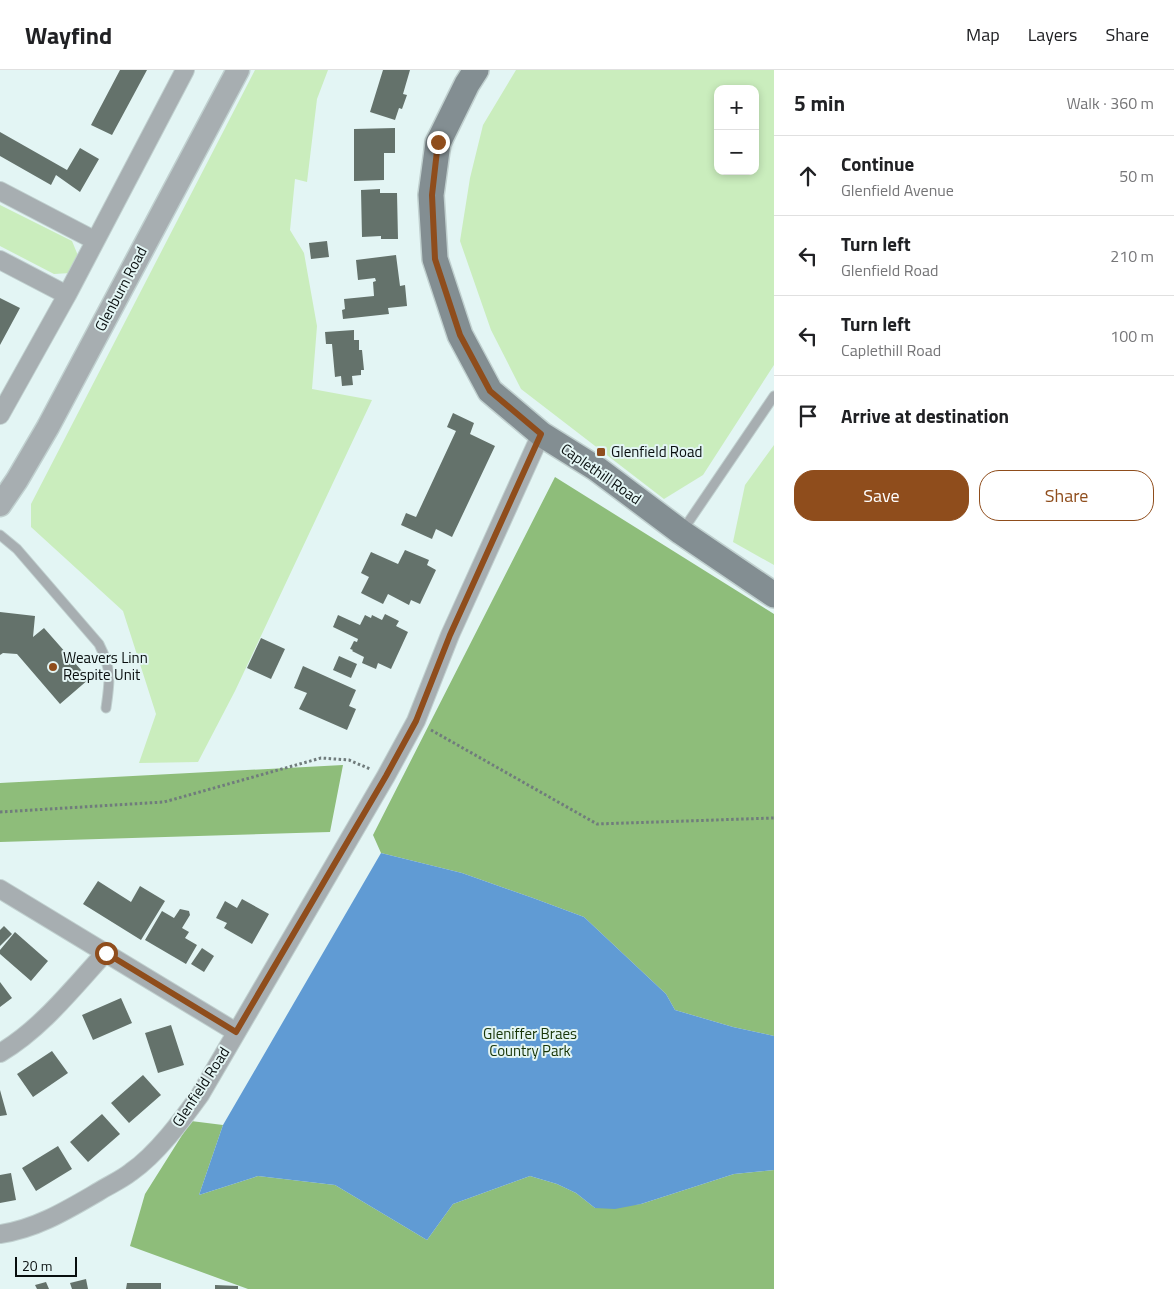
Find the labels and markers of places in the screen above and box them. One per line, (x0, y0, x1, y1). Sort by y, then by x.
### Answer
place label: Glenfield Road (611, 440, 702, 463)
marker: Glenfield Road (595, 446, 607, 458)
place label: Weavers Linn Respite Unit (63, 646, 148, 686)
marker: Weavers Linn Respite Unit (47, 661, 59, 673)

